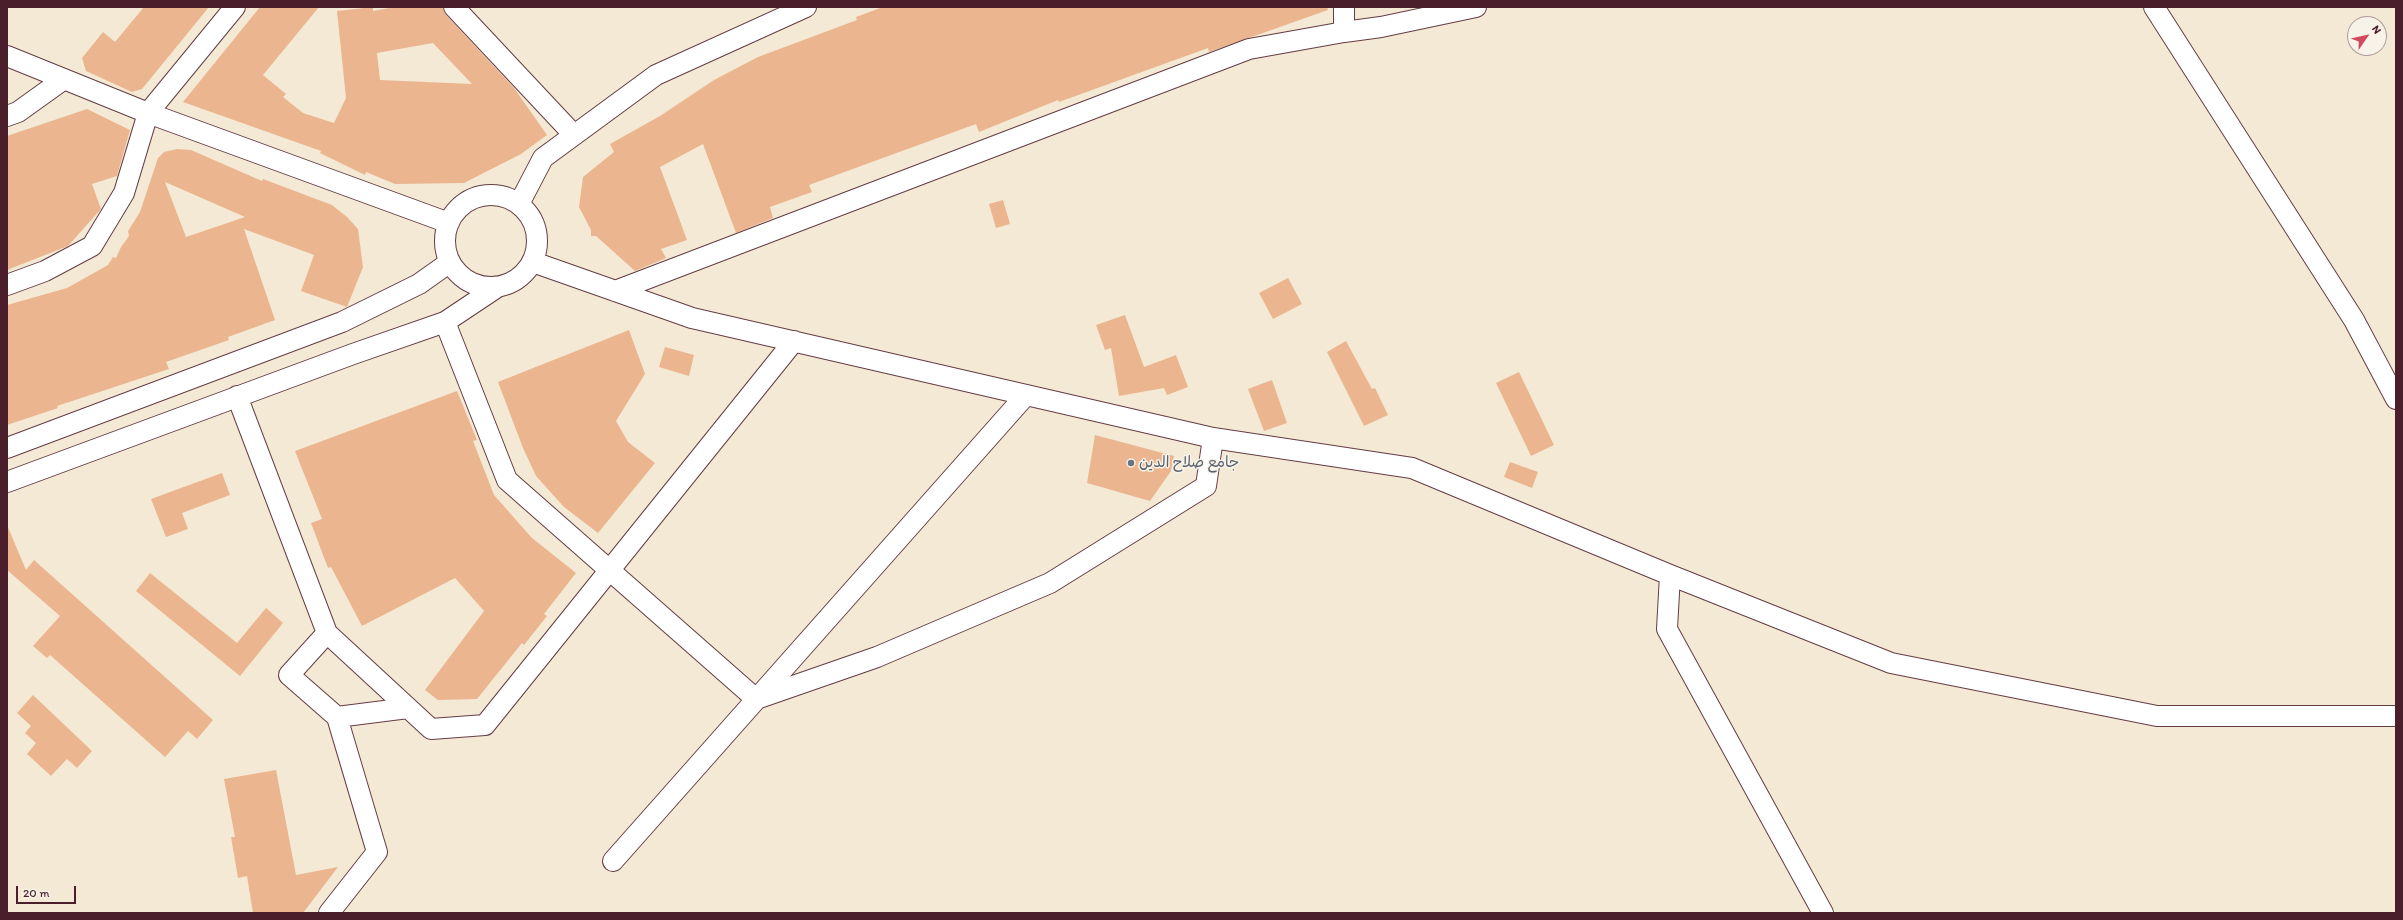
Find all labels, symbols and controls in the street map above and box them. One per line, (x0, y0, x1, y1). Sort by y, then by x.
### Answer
north arrow (2347, 16, 2387, 56)
text: N (2369, 23, 2384, 36)
place label: جامع صلاح الدين (1139, 454, 1239, 472)
marker: جامع صلاح الدين (1126, 458, 1136, 468)
scale bar (18, 878, 78, 904)
text: 20 m (23, 886, 50, 900)

